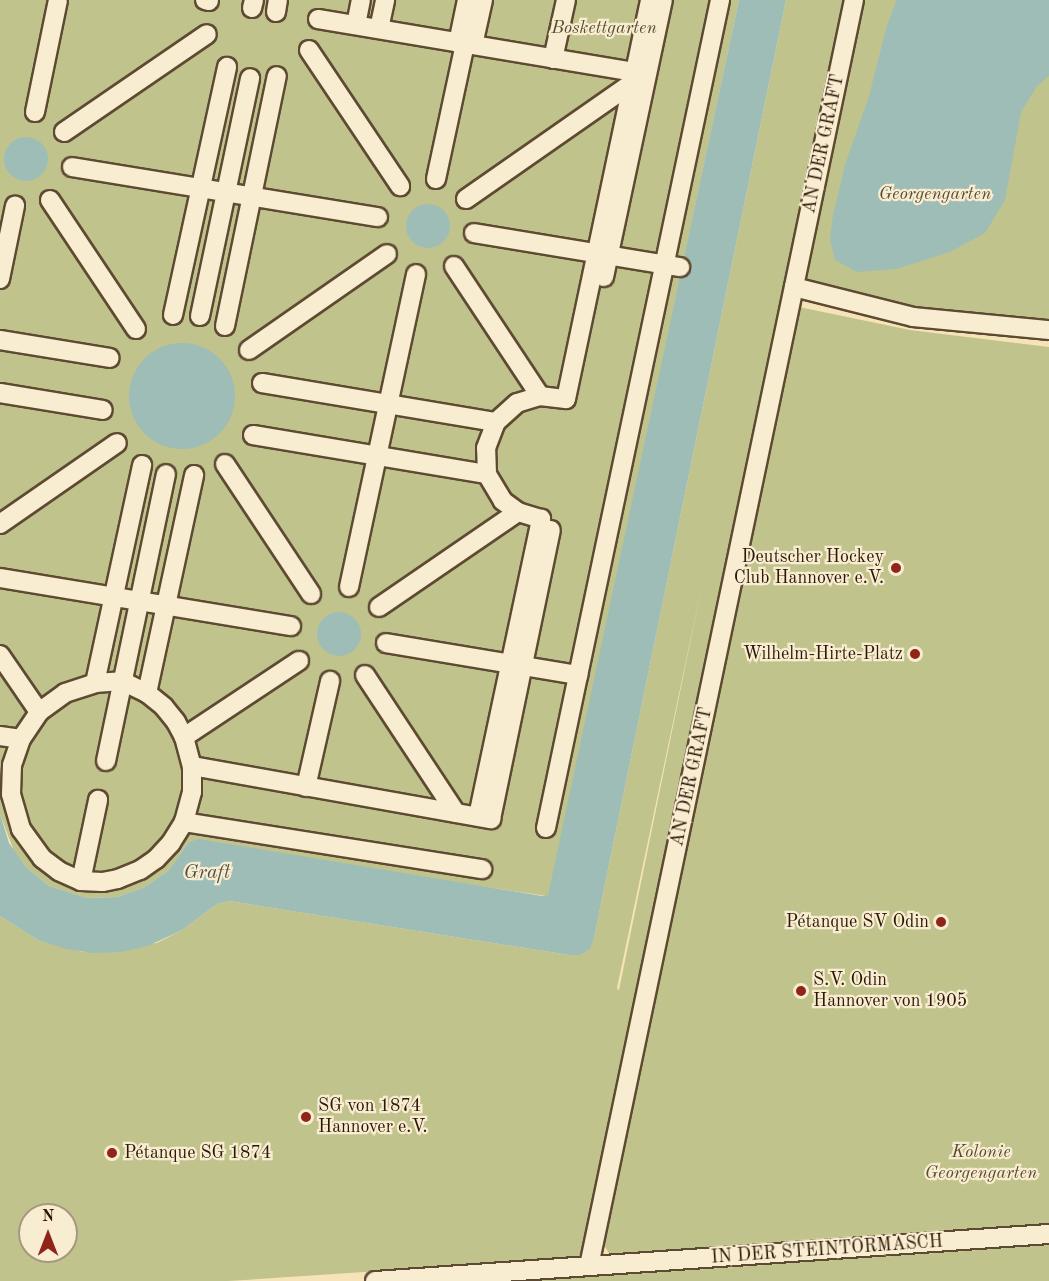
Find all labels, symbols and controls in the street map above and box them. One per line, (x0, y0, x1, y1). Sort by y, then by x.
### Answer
park label: Boskettgarten (551, 17, 657, 39)
street label: AN DER GRAFT (799, 72, 849, 216)
park label: Georgengarten (879, 183, 991, 205)
place label: Deutscher Hockey Club Hannover e.V. (734, 547, 884, 590)
marker: Deutscher Hockey Club Hannover e.V. (889, 561, 903, 575)
place label: Wilhelm-Hirte-Platz (743, 643, 903, 665)
marker: Wilhelm-Hirte-Platz (908, 647, 922, 661)
street label: AN DER GRAFT (667, 705, 717, 849)
water label: Graft (184, 861, 230, 885)
place label: Pétanque SV Odin (786, 911, 929, 933)
marker: Pétanque SV Odin (934, 915, 948, 929)
place label: S.V. Odin Hannover von 1905 (813, 970, 967, 1012)
marker: S.V. Odin Hannover von 1905 (794, 984, 808, 998)
place label: SG von 1874 Hannover e.V. (318, 1096, 428, 1138)
marker: SG von 1874 Hannover e.V. (299, 1110, 313, 1124)
place label: Pétanque SG 1874 (124, 1142, 271, 1164)
park label: Kolonie Georgengarten (925, 1142, 1037, 1184)
marker: Pétanque SG 1874 (105, 1146, 119, 1160)
north arrow (18, 1203, 78, 1263)
text: N (42, 1209, 54, 1225)
street label: IN DER STEINTORMASCH (710, 1231, 944, 1269)

